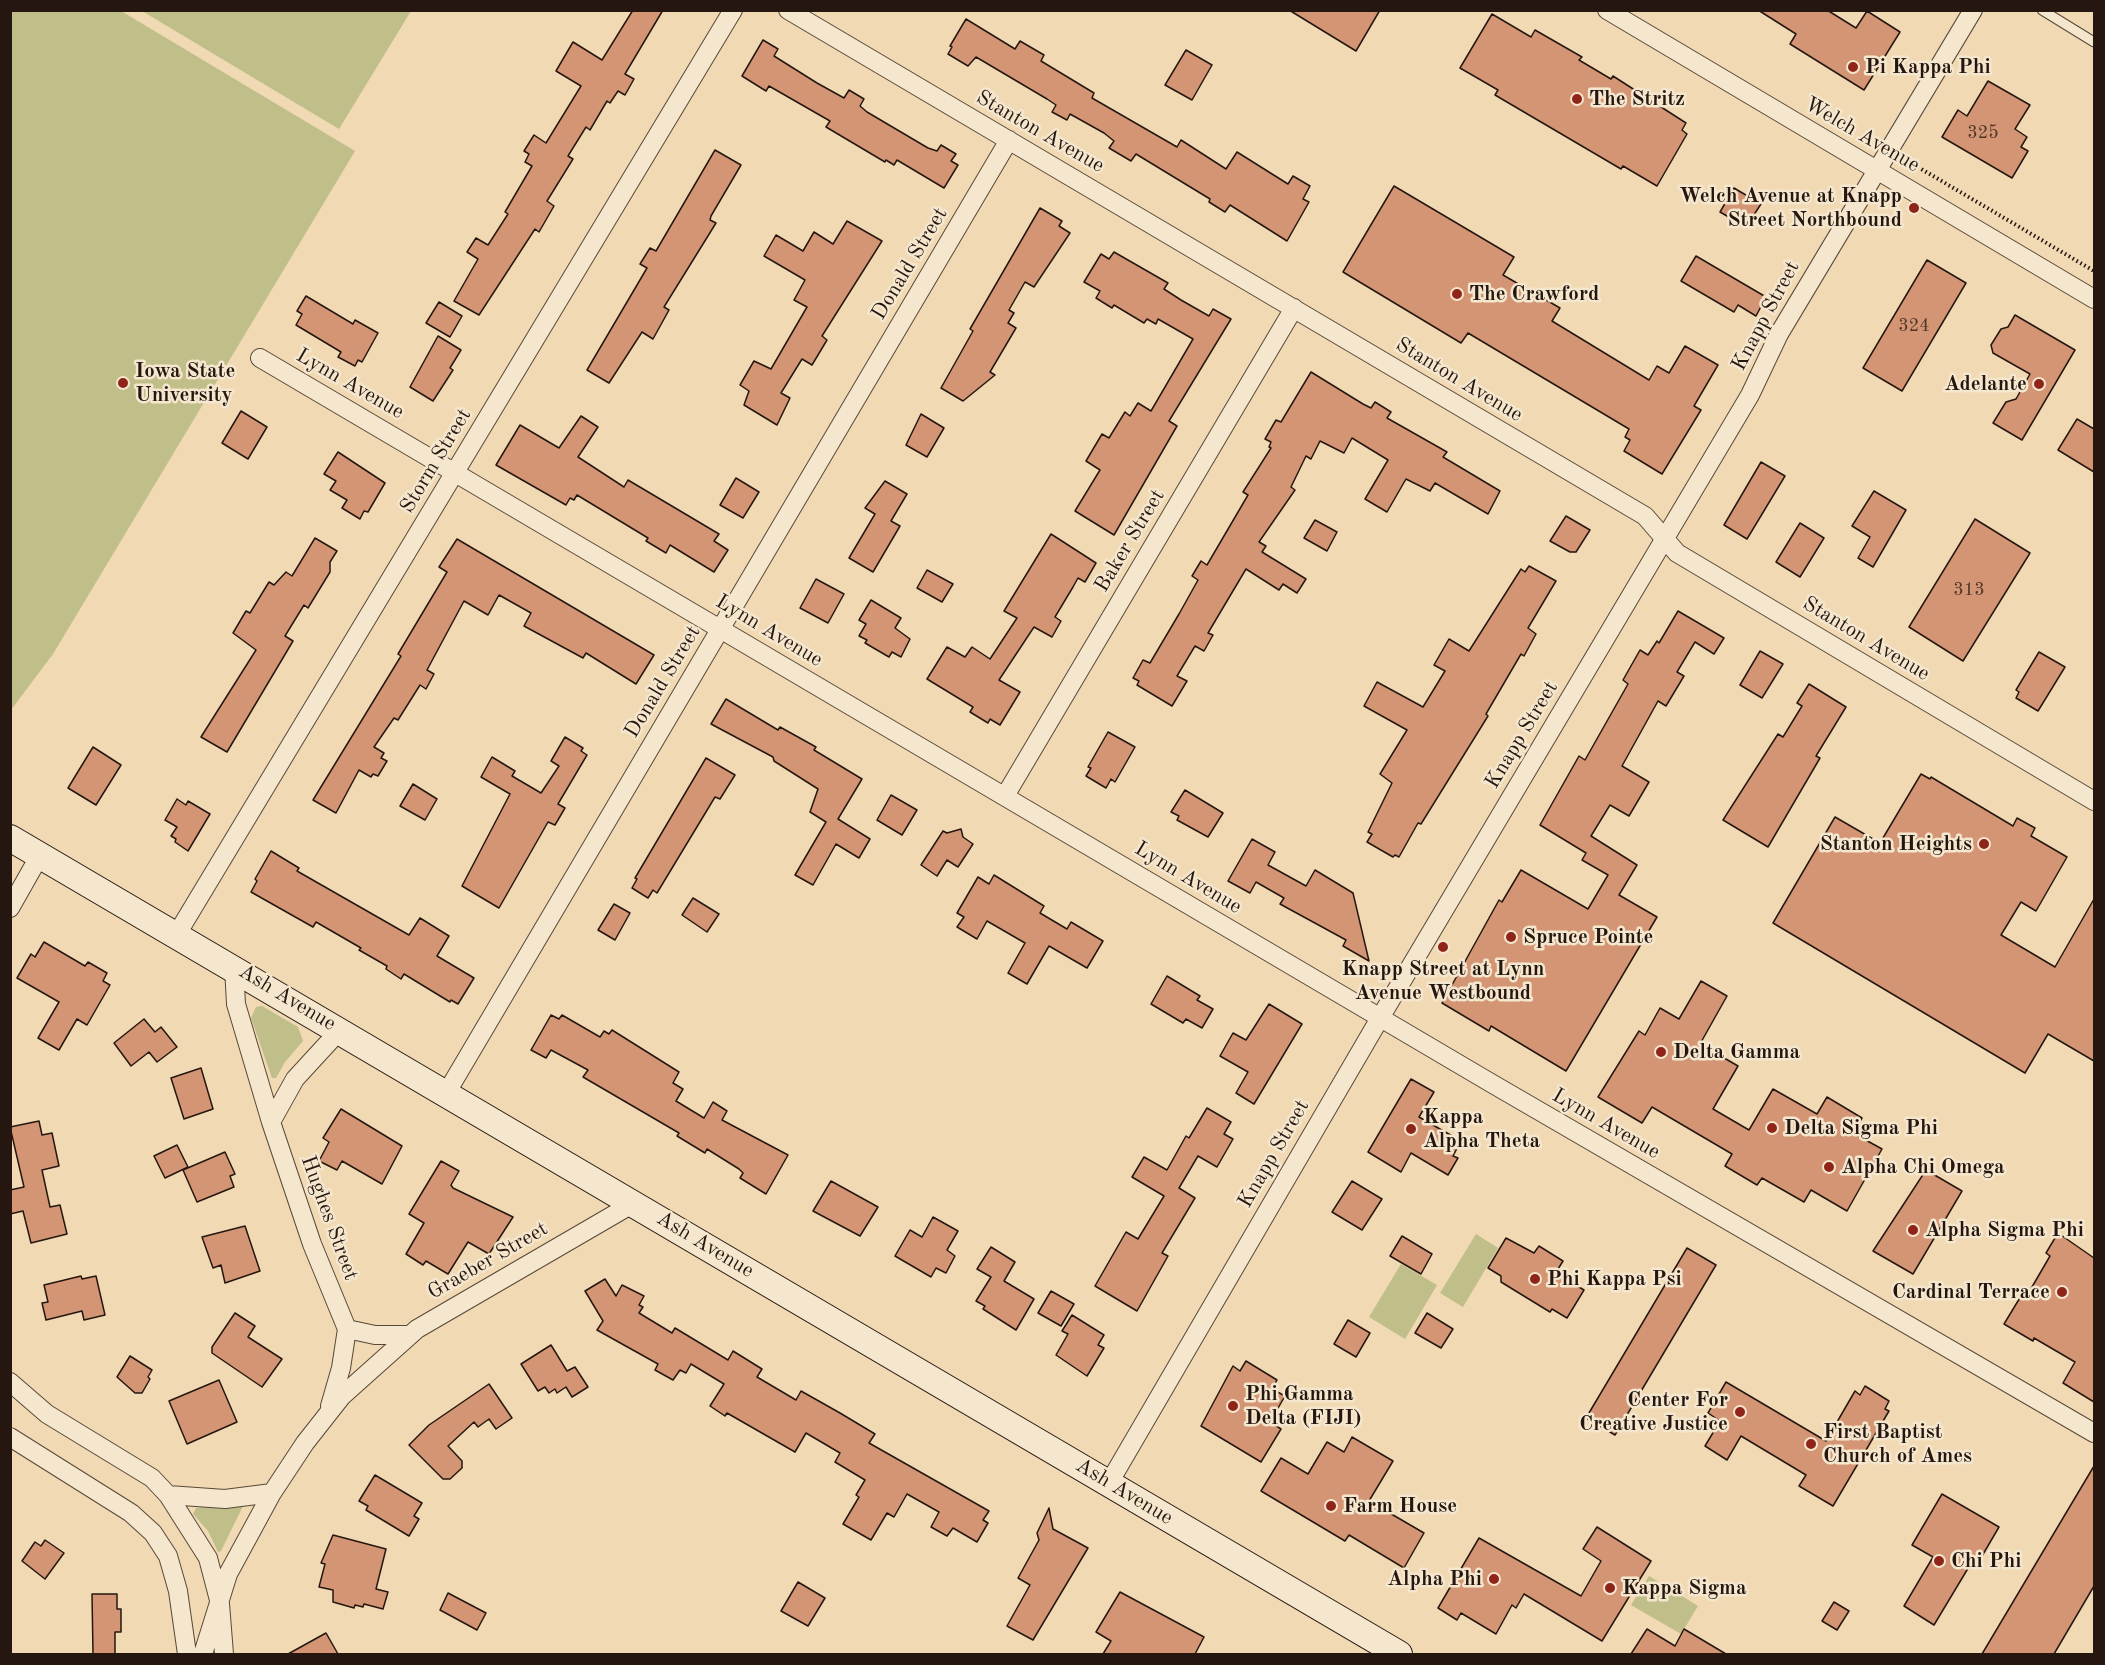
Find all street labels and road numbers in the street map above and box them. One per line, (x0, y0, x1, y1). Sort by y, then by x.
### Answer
street label: Stanton Avenue (971, 85, 1109, 179)
street label: Welch Avenue (1800, 92, 1924, 178)
street label: Donald Street (867, 203, 953, 325)
street label: Knapp Street (1727, 257, 1805, 375)
street label: Stanton Avenue (1391, 332, 1527, 428)
street label: Lynn Avenue (292, 343, 408, 425)
street label: Storm Street (395, 404, 477, 518)
street label: Baker Street (1089, 485, 1171, 597)
street label: Lynn Avenue (711, 589, 827, 673)
street label: Stanton Avenue (1798, 591, 1934, 687)
street label: Donald Street (620, 621, 706, 743)
street label: Knapp Street (1480, 677, 1564, 793)
street label: Lynn Avenue (1130, 836, 1246, 920)
street label: Ash Avenue (234, 959, 340, 1037)
street label: Lynn Avenue (1548, 1083, 1664, 1165)
street label: Knapp Street (1233, 1095, 1315, 1213)
street label: Hughes Street (295, 1152, 363, 1284)
street label: Ash Avenue (652, 1206, 758, 1284)
street label: Graeber Street (424, 1217, 552, 1305)
street label: Ash Avenue (1071, 1453, 1177, 1531)

